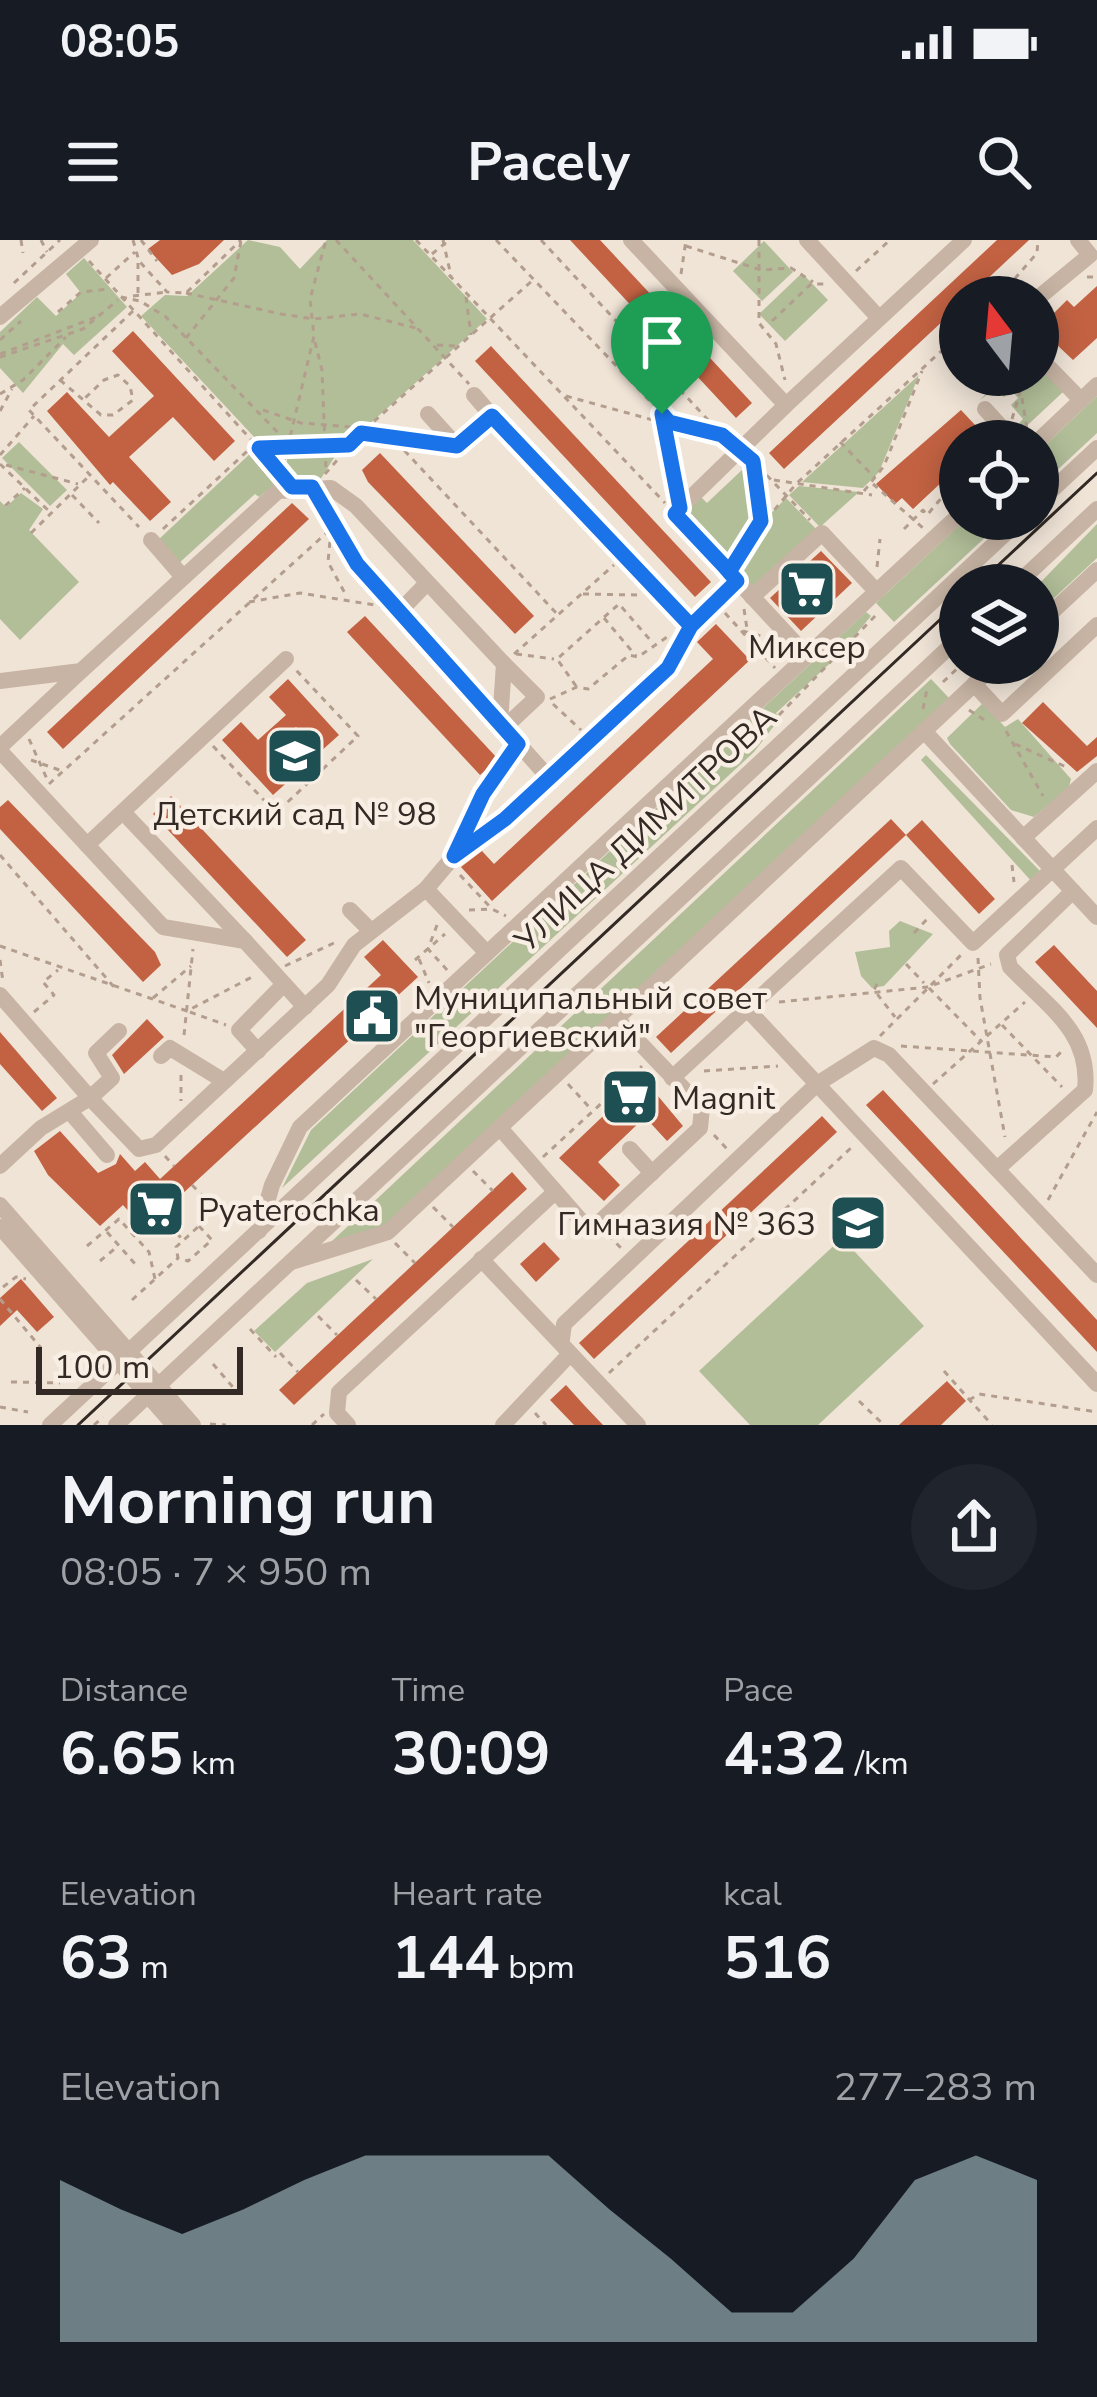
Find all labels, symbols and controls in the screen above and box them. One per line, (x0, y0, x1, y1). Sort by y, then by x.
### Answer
text: 08:05 (60, 12, 179, 73)
text: Pacely (467, 125, 630, 199)
icon: menu (60, 129, 126, 195)
icon: search (971, 129, 1037, 195)
north arrow (939, 276, 1059, 396)
map controls (939, 276, 1059, 684)
pin (611, 291, 713, 414)
icon: arrive (629, 309, 695, 375)
button: locate (939, 420, 1059, 540)
supermarket icon: Миксер (776, 558, 838, 620)
button: layers (939, 564, 1059, 684)
place label: Миксер (748, 625, 866, 670)
street label: УЛИЦА ДИМИТРОВА (504, 696, 787, 963)
school or university icon: Детский сад № 98 (264, 725, 326, 787)
place label: Детский сад № 98 (153, 792, 437, 837)
place label: Муниципальный совет "Георгиевский" (414, 976, 767, 1059)
public building icon: Муниципальный совет "Георгиевский" (341, 985, 403, 1047)
supermarket icon: Magnit (599, 1066, 661, 1128)
place label: Magnit (672, 1076, 775, 1121)
supermarket icon: Pyaterochka (125, 1178, 187, 1240)
place label: Pyaterochka (198, 1188, 380, 1233)
school or university icon: Гимназия № 363 (827, 1192, 889, 1254)
place label: Гимназия № 363 (557, 1202, 816, 1247)
scale bar (36, 1341, 243, 1394)
text: 100 m (54, 1345, 150, 1390)
text: Morning run (60, 1456, 436, 1546)
button: share (911, 1464, 1037, 1590)
text: 08:05 · 7 × 950 m (60, 1546, 372, 1599)
text: Distance (60, 1668, 188, 1713)
text: Time (392, 1668, 465, 1713)
text: Pace (723, 1668, 793, 1713)
text: 6.65 (60, 1713, 183, 1795)
text: 30:09 (392, 1713, 551, 1795)
text: 4:32 (723, 1713, 846, 1795)
text: km (183, 1741, 236, 1786)
text: /km (846, 1741, 909, 1786)
text: Elevation (60, 1872, 197, 1917)
text: Heart rate (392, 1872, 543, 1917)
text: kcal (723, 1872, 782, 1917)
text: 63 (60, 1917, 132, 1999)
text: 144 (392, 1917, 500, 1999)
text: 516 (723, 1917, 831, 1999)
text: m (132, 1945, 169, 1990)
text: bpm (500, 1945, 575, 1990)
text: Elevation (60, 2061, 221, 2114)
text: 277–283 m (834, 2061, 1037, 2114)

